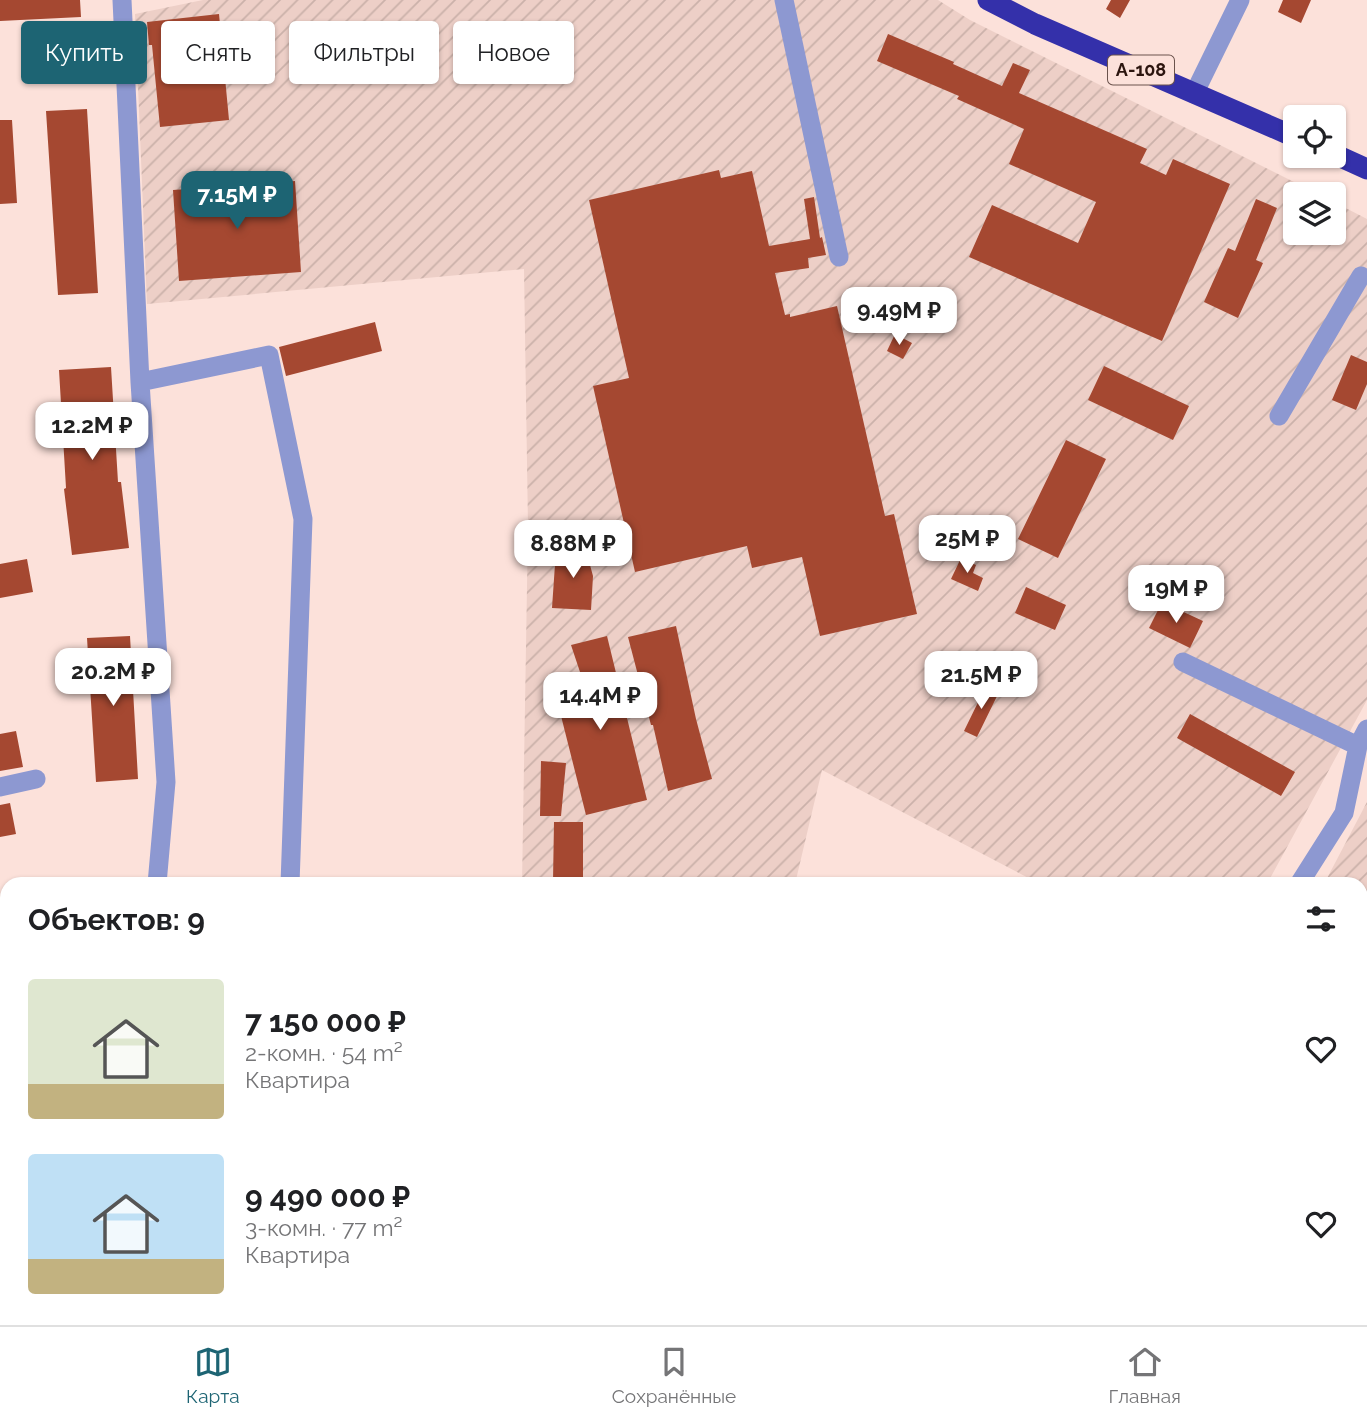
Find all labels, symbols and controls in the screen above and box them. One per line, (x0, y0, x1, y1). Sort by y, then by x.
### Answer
chip: Купить (21, 21, 147, 84)
chip: Снять (161, 21, 275, 84)
chip: Фильтры (289, 21, 439, 84)
chip: Новое (453, 21, 574, 84)
road number: А-108 (1108, 56, 1174, 84)
map controls (1283, 105, 1346, 245)
button: locate (1283, 105, 1346, 168)
pin: 7.15M ₽ (172, 172, 302, 231)
text: 7.15M ₽ (197, 180, 277, 207)
button: layers (1283, 182, 1346, 245)
pin: 9.49M ₽ (834, 288, 964, 347)
text: 9.49M ₽ (857, 296, 941, 323)
pin: 12.2M ₽ (27, 402, 157, 462)
text: 12.2M ₽ (51, 411, 133, 438)
pin: 25M ₽ (918, 516, 1016, 575)
pin: 8.88M ₽ (508, 520, 638, 580)
text: 25M ₽ (935, 524, 999, 551)
text: 8.88M ₽ (530, 529, 616, 556)
pin: 19M ₽ (1127, 566, 1225, 625)
text: 19M ₽ (1144, 574, 1208, 601)
pin: 20.2M ₽ (48, 648, 178, 708)
pin: 21.5M ₽ (916, 652, 1046, 711)
text: 20.2M ₽ (71, 657, 155, 684)
text: 21.5M ₽ (940, 660, 1022, 687)
pin: 14.4M ₽ (535, 672, 665, 732)
text: 14.4M ₽ (559, 681, 641, 708)
icon: filters (1302, 900, 1340, 938)
text: Объектов: 9 (28, 902, 205, 937)
text: 7 150 000 ₽ (245, 1004, 406, 1039)
icon: home (84, 1007, 168, 1091)
icon: heart (1302, 1030, 1340, 1068)
text: 2-комн. · 54 m² (245, 1039, 403, 1066)
text: Квартира (245, 1066, 350, 1093)
text: 9 490 000 ₽ (245, 1179, 410, 1214)
icon: home (84, 1182, 168, 1266)
icon: heart (1302, 1205, 1340, 1243)
text: 3-комн. · 77 m² (245, 1214, 403, 1241)
text: Квартира (245, 1241, 350, 1268)
tab: Карта (186, 1343, 240, 1407)
tab: Сохранённые (612, 1343, 736, 1407)
tab: Главная (1108, 1343, 1181, 1407)

